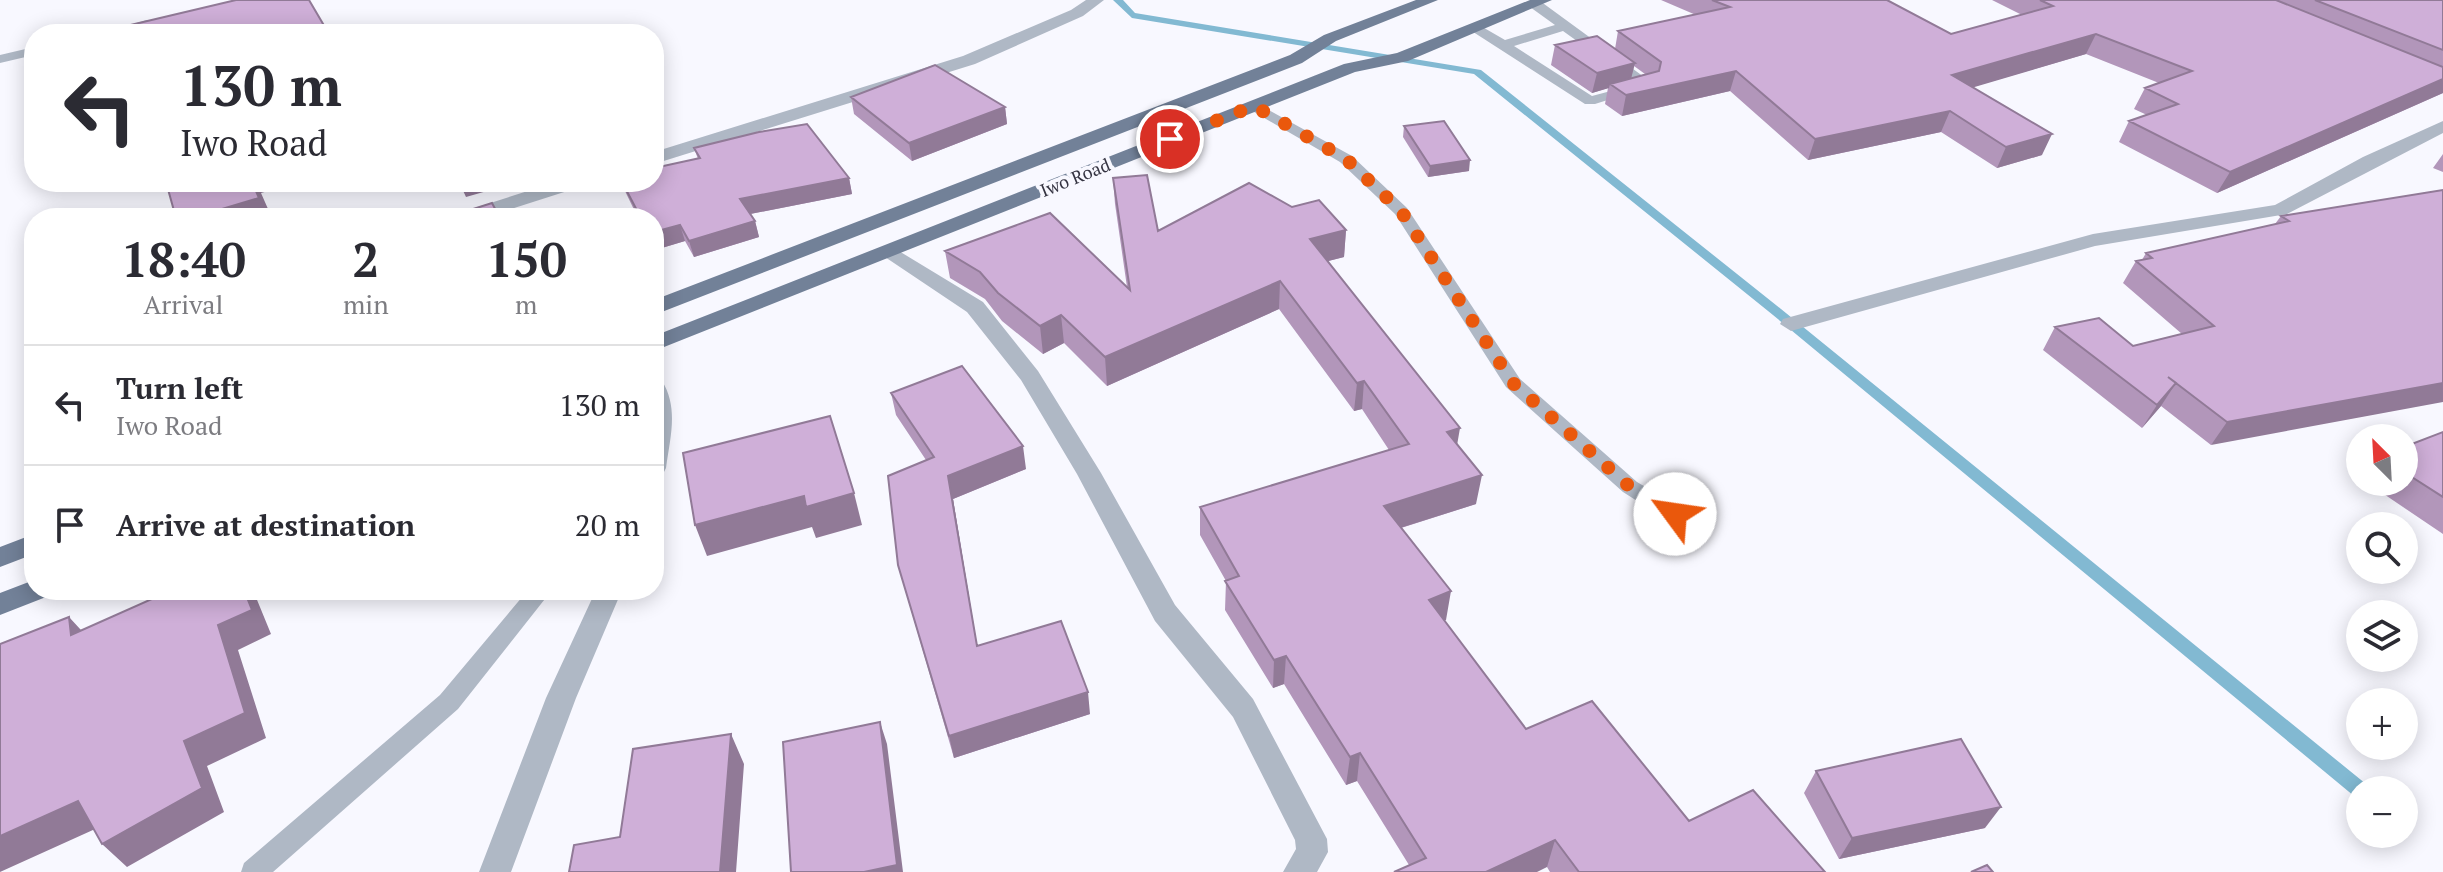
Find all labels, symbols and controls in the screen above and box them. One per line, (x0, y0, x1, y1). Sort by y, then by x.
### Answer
text: 130 m (180, 48, 342, 122)
icon: left (48, 56, 152, 160)
pin (1136, 105, 1204, 173)
icon: arrive (1148, 117, 1192, 161)
text: Iwo Road (180, 119, 327, 166)
street label: Iwo Road (1036, 152, 1114, 202)
text: 18:40 (121, 227, 246, 291)
text: 2 (352, 227, 379, 291)
text: 150 (486, 227, 567, 291)
text: Arrival (144, 287, 223, 321)
text: min (343, 287, 389, 321)
text: m (515, 287, 538, 321)
text: Turn left (116, 368, 243, 408)
icon: left (48, 383, 92, 427)
text: 130 m (559, 385, 640, 425)
text: Iwo Road (116, 408, 222, 442)
north arrow (2346, 424, 2418, 496)
map controls (2346, 424, 2418, 848)
position arrow (1633, 472, 1717, 556)
icon: arrive (48, 503, 92, 547)
text: Arrive at destination (116, 505, 415, 545)
text: 20 m (575, 505, 640, 545)
button: search (2346, 512, 2418, 584)
button: layers (2346, 600, 2418, 672)
button: + (2346, 688, 2418, 760)
button: − (2346, 776, 2418, 848)

